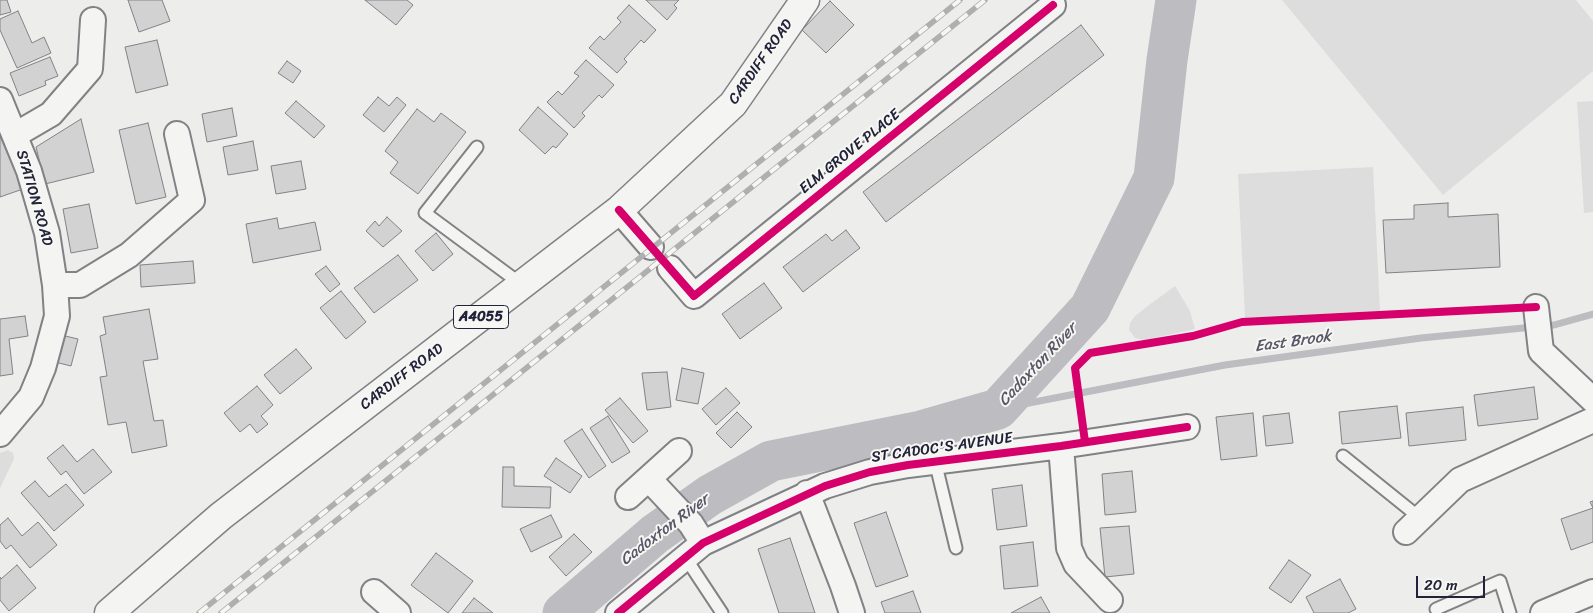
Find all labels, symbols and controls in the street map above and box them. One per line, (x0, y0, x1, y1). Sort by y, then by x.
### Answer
street label: CARDIFF ROAD (725, 16, 797, 108)
street label: ELM GROVE PLACE (796, 106, 904, 198)
street label: STATION ROAD (12, 148, 56, 248)
road number: A4055 (454, 306, 508, 328)
water label: Cadoxton River (995, 320, 1081, 410)
water label: East Brook (1254, 327, 1332, 357)
street label: CARDIFF ROAD (357, 340, 447, 414)
street label: ST CADOC'S AVENUE (870, 429, 1014, 467)
water label: Cadoxton River (617, 490, 713, 570)
scale bar (1418, 566, 1487, 598)
text: 20 m (1424, 572, 1458, 598)

